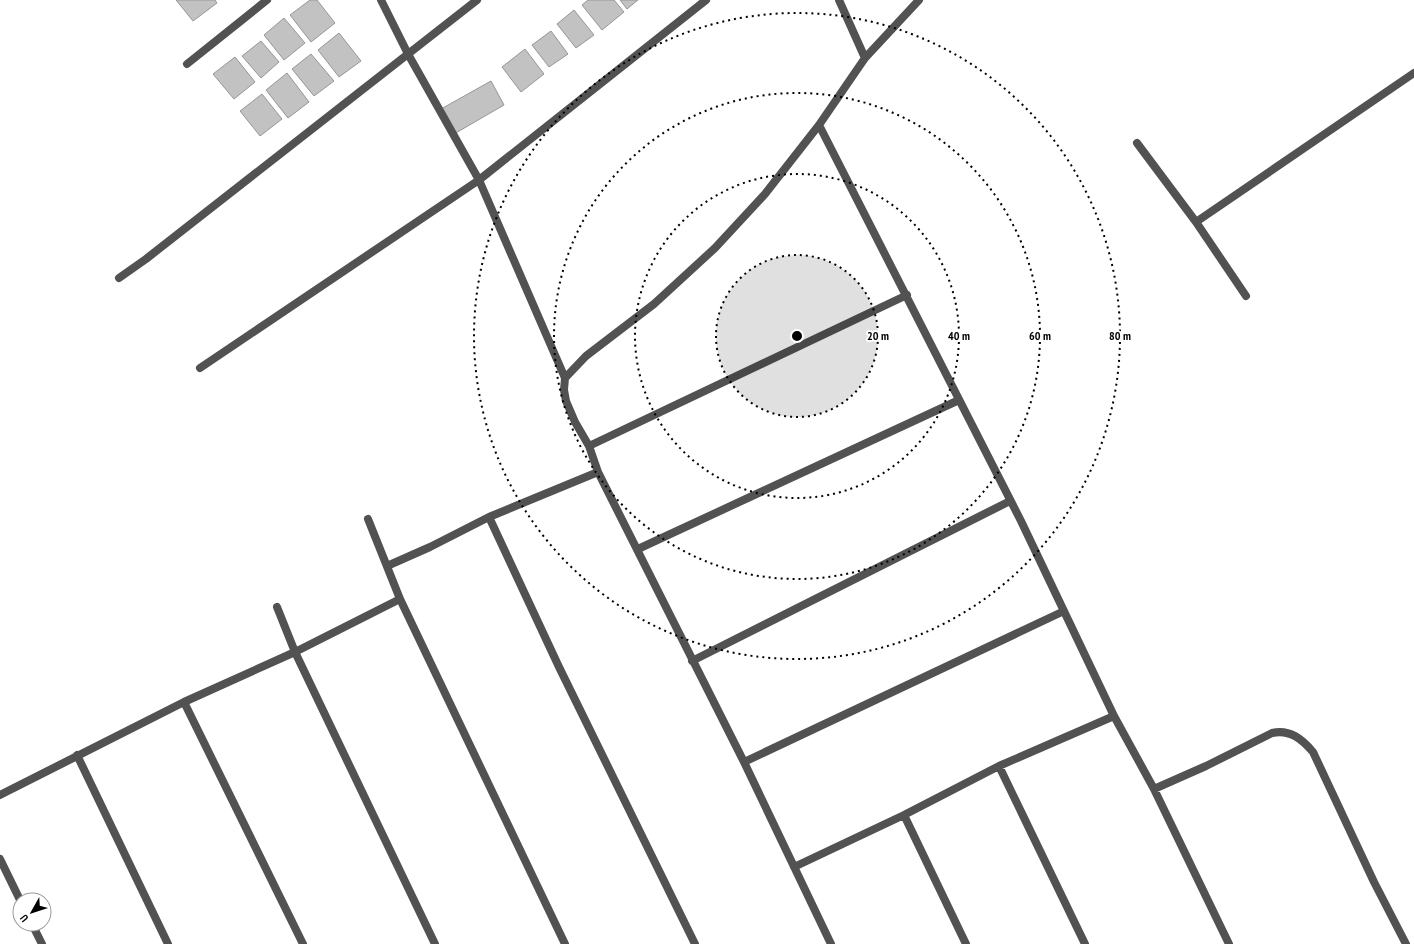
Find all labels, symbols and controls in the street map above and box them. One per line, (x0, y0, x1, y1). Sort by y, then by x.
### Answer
text: 20 m (867, 328, 889, 343)
text: 40 m (948, 328, 970, 343)
text: 60 m (1029, 328, 1051, 343)
text: 80 m (1109, 328, 1131, 343)
centre of rings (790, 329, 804, 343)
north arrow (12, 892, 52, 932)
text: U (17, 911, 31, 925)

